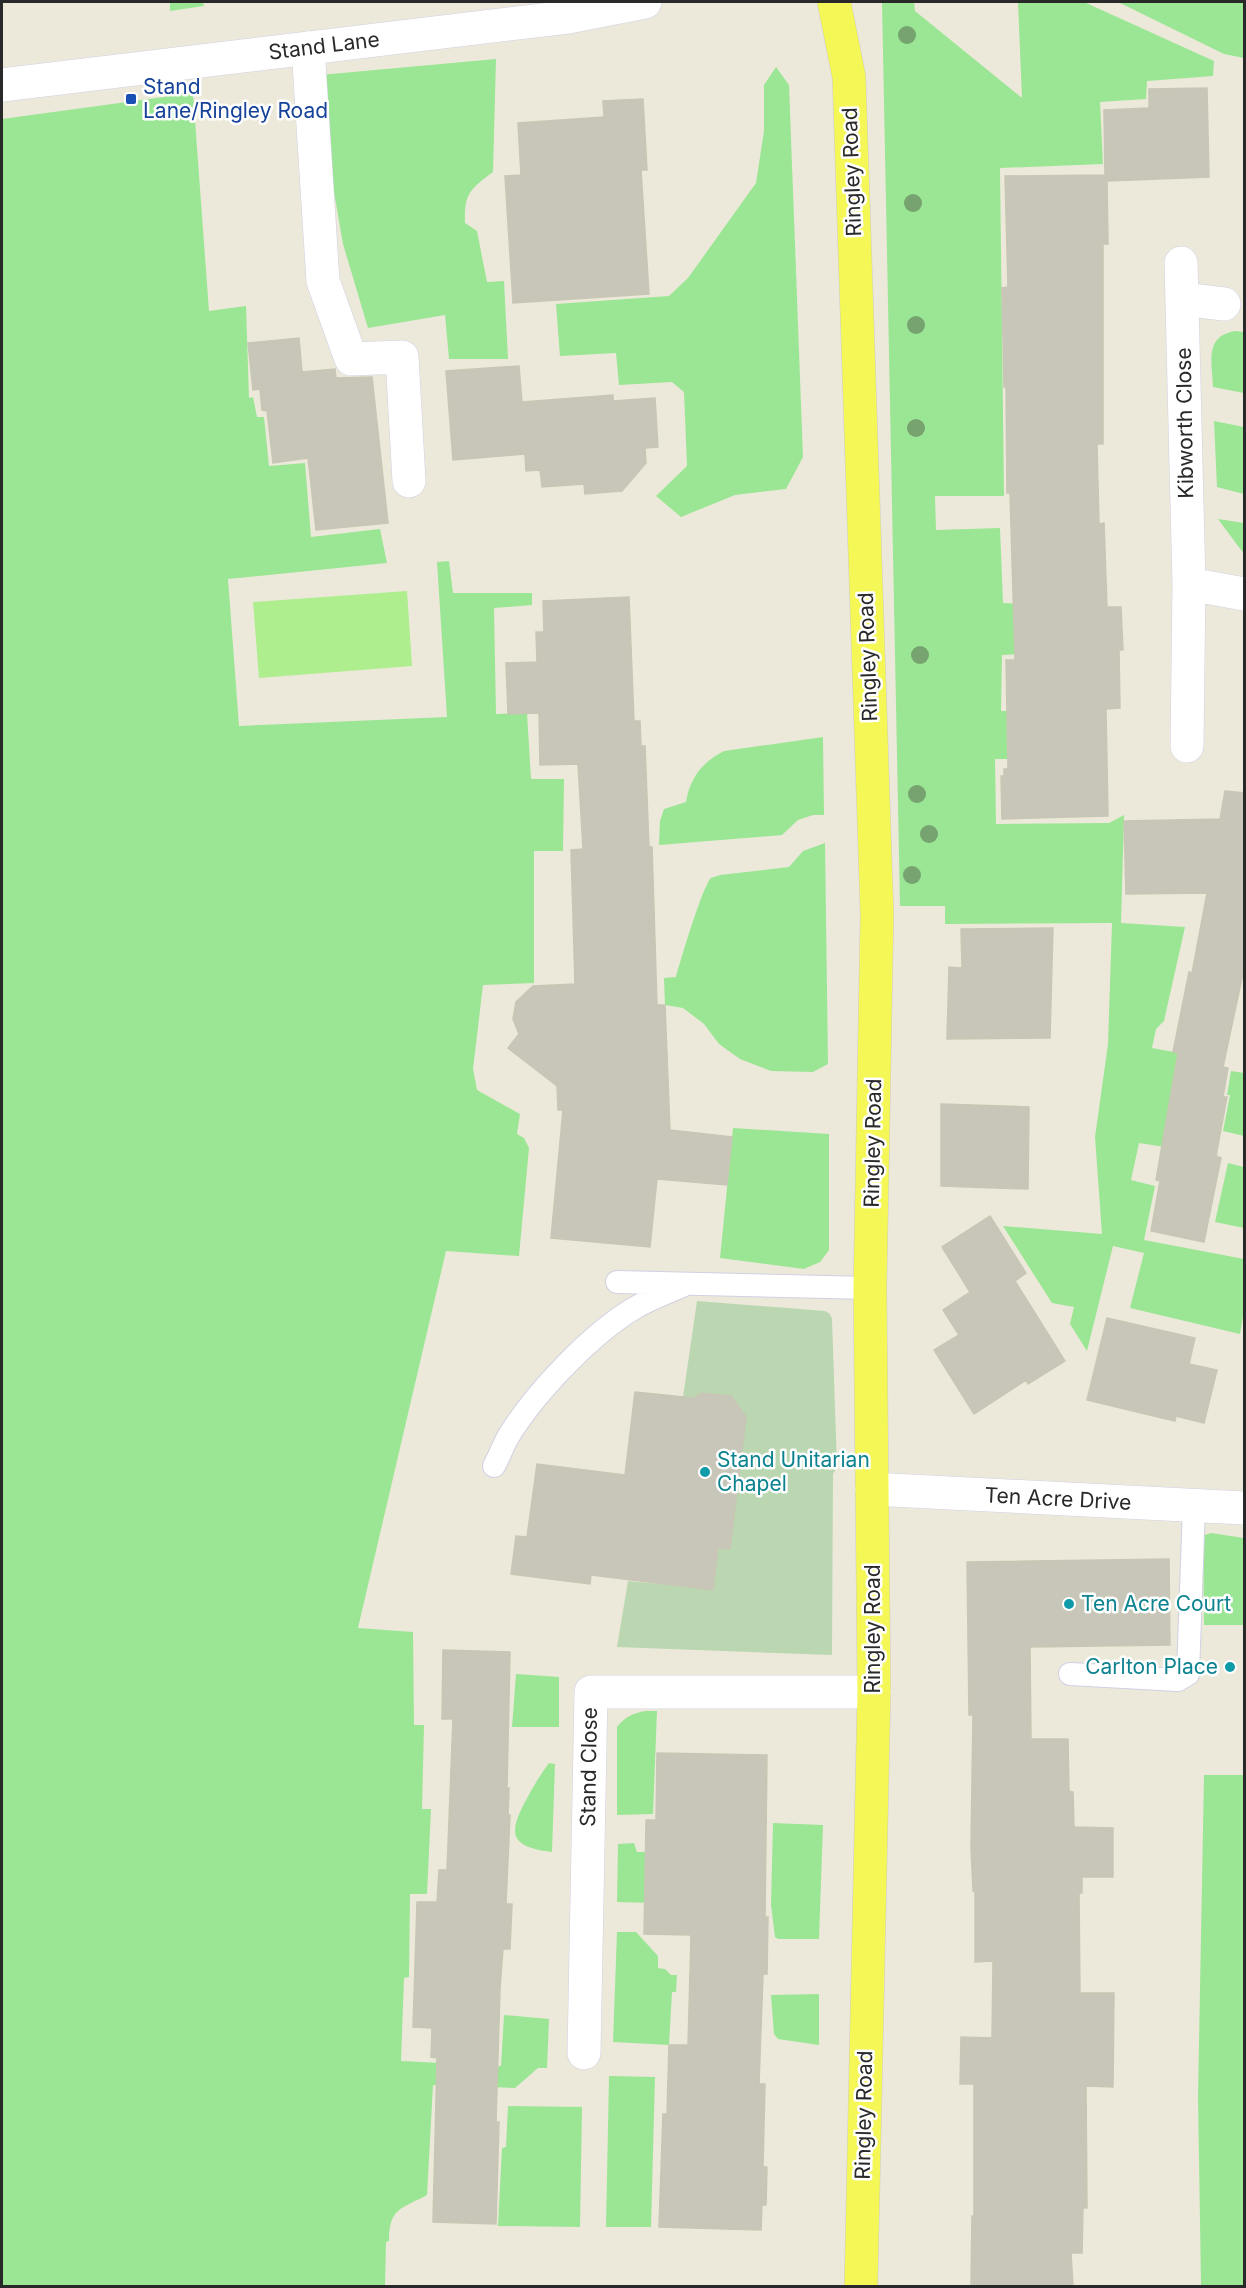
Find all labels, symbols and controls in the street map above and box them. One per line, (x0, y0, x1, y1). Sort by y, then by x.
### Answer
street label: Stand Lane (267, 26, 381, 65)
place label: Stand Lane/Ringley Road (143, 74, 328, 123)
marker: Stand Lane/Ringley Road (124, 92, 138, 106)
street label: Ringley Road (837, 107, 866, 237)
street label: Kibworth Close (1171, 347, 1198, 499)
street label: Ringley Road (853, 592, 882, 722)
street label: Ringley Road (859, 1078, 886, 1208)
place label: Stand Unitarian Chapel (717, 1447, 870, 1496)
marker: Stand Unitarian Chapel (698, 1465, 712, 1479)
street label: Ten Acre Drive (984, 1482, 1132, 1515)
street label: Ringley Road (860, 1564, 885, 1694)
place label: Ten Acre Court (1081, 1591, 1231, 1616)
marker: Ten Acre Court (1062, 1597, 1076, 1611)
place label: Carlton Place (1085, 1654, 1218, 1679)
marker: Carlton Place (1223, 1660, 1237, 1674)
street label: Stand Close (575, 1707, 602, 1827)
street label: Ringley Road (850, 2050, 877, 2180)

